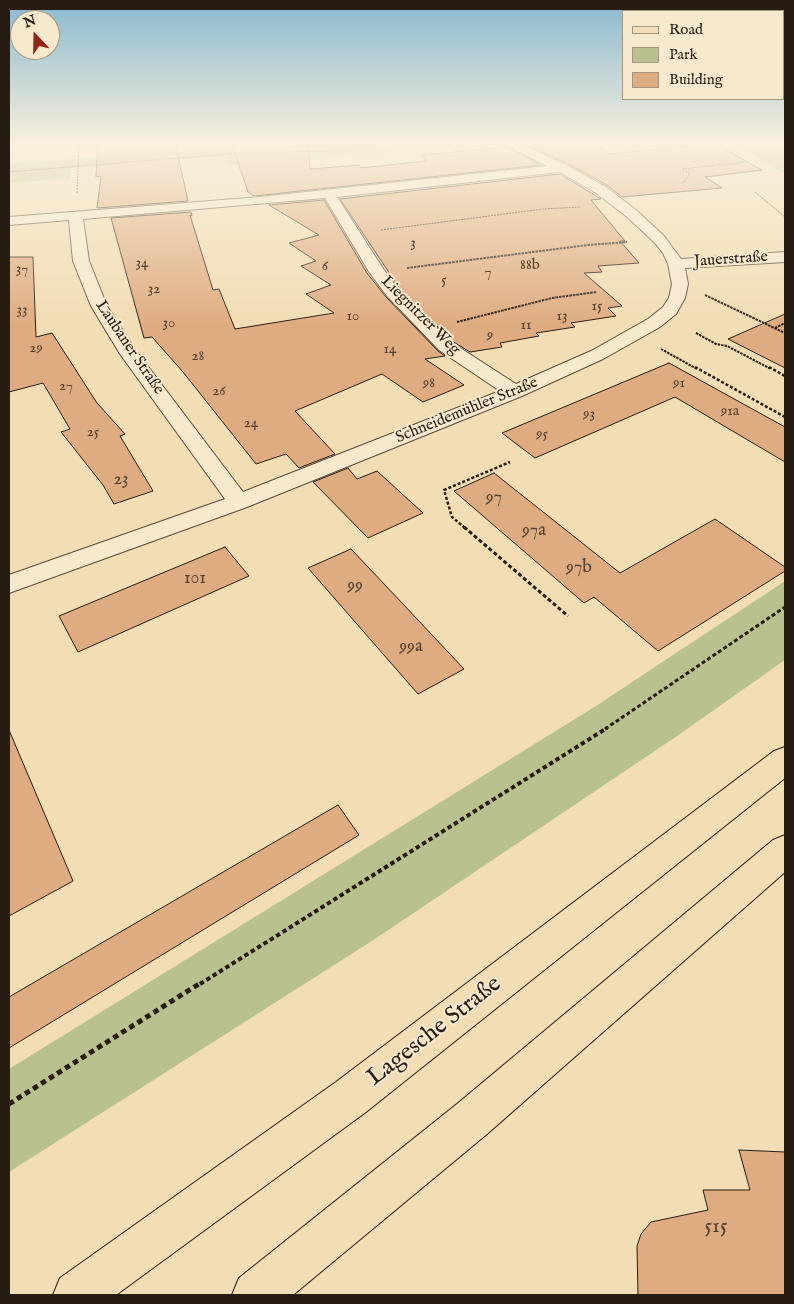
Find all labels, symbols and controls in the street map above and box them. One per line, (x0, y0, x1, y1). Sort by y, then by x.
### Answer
north arrow (10, 10, 60, 60)
legend (622, 10, 784, 100)
text: N (21, 11, 39, 33)
text: Road (669, 20, 703, 39)
text: Park (669, 45, 698, 64)
text: Building (669, 70, 723, 89)
house number: 3 (410, 235, 416, 253)
street label: Jauerstraße (693, 248, 769, 272)
house number: 34 (136, 255, 148, 273)
house number: 88b (520, 257, 540, 275)
house number: 6 (322, 258, 328, 276)
house number: 37 (16, 261, 28, 279)
house number: 7 (484, 264, 492, 282)
street label: Liegnitzer Weg (376, 272, 464, 360)
house number: 5 (441, 272, 447, 290)
house number: 32 (148, 281, 160, 299)
street label: Laubaner Straße (90, 297, 168, 399)
house number: 15 (591, 298, 603, 316)
house number: 33 (16, 302, 28, 320)
house number: 10 (347, 308, 359, 326)
house number: 13 (556, 308, 568, 326)
house number: 30 (163, 315, 175, 333)
house number: 11 (520, 317, 532, 335)
house number: 9 (487, 327, 493, 345)
house number: 29 (29, 340, 43, 358)
house number: 14 (384, 341, 396, 359)
house number: 28 (192, 348, 204, 366)
street label: Schneidemühler Straße (393, 374, 541, 448)
house number: 98 (423, 375, 435, 393)
house number: 91 (673, 375, 685, 393)
house number: 27 (59, 378, 73, 396)
house number: 26 (212, 383, 226, 401)
house number: 91a (721, 403, 739, 421)
house number: 93 (583, 406, 595, 424)
house number: 24 (244, 415, 258, 433)
house number: 25 (87, 424, 99, 442)
house number: 95 (536, 426, 548, 444)
house number: 23 (113, 469, 129, 491)
house number: 97 (486, 487, 502, 509)
house number: 97a (522, 520, 546, 542)
house number: 97b (566, 557, 592, 579)
house number: 101 (184, 568, 206, 590)
house number: 99 (347, 575, 363, 597)
house number: 99a (399, 636, 423, 658)
street label: Lagesche Straße (362, 971, 508, 1093)
house number: 515 (704, 1215, 728, 1241)

